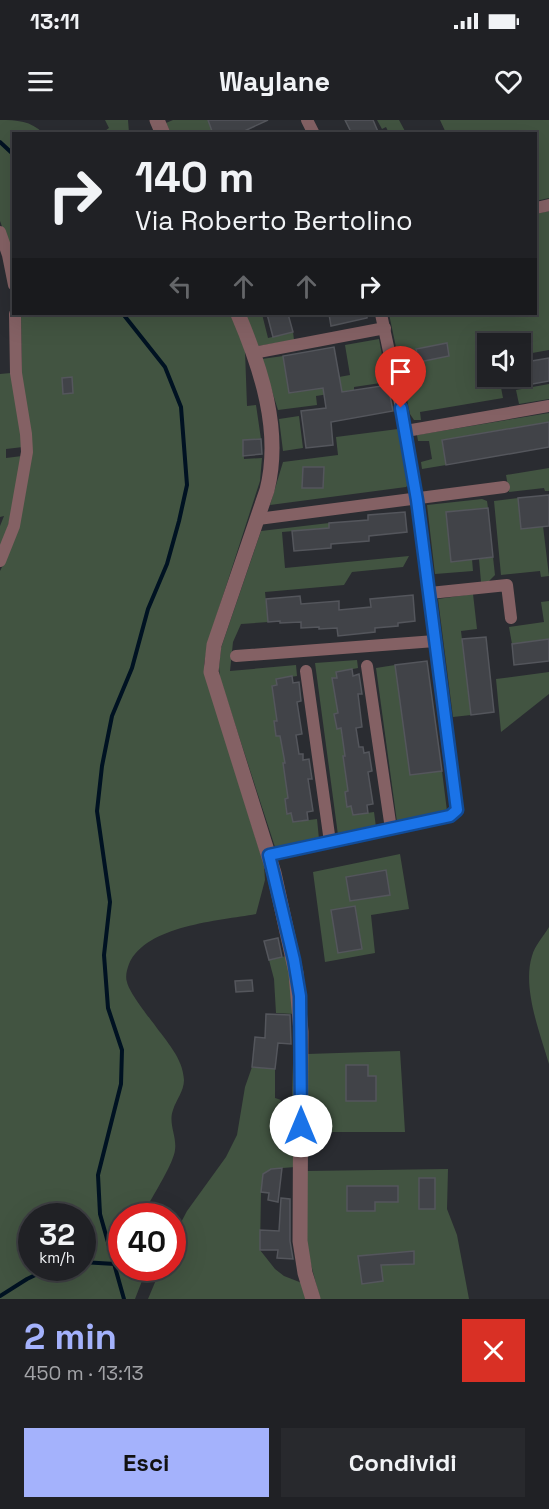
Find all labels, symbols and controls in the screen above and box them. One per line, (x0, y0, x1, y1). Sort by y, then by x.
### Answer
text: 13:11 (30, 7, 80, 35)
text: Waylane (219, 64, 330, 99)
icon: menu (24, 65, 57, 98)
icon: heart (492, 65, 525, 98)
text: 140 m (135, 151, 254, 204)
icon: right (36, 156, 114, 234)
text: Via Roberto Bertolino (135, 203, 413, 238)
icon: left (164, 270, 197, 303)
icon: ahead (227, 270, 260, 303)
icon: ahead (290, 270, 323, 303)
icon: right (353, 270, 386, 303)
map controls (477, 333, 531, 387)
button: sound (477, 333, 531, 387)
pin (375, 346, 426, 408)
icon: arrive (384, 355, 417, 388)
position arrow (269, 1094, 333, 1158)
speed limit sign: 40 (108, 1203, 186, 1281)
text: 32 (39, 1215, 75, 1254)
text: km/h (39, 1248, 75, 1267)
text: 2 min (24, 1314, 117, 1360)
button: close (462, 1319, 525, 1382)
text: 450 m · 13:13 (24, 1360, 144, 1386)
button: Esci (24, 1428, 269, 1497)
button: Condividi (281, 1428, 525, 1497)

